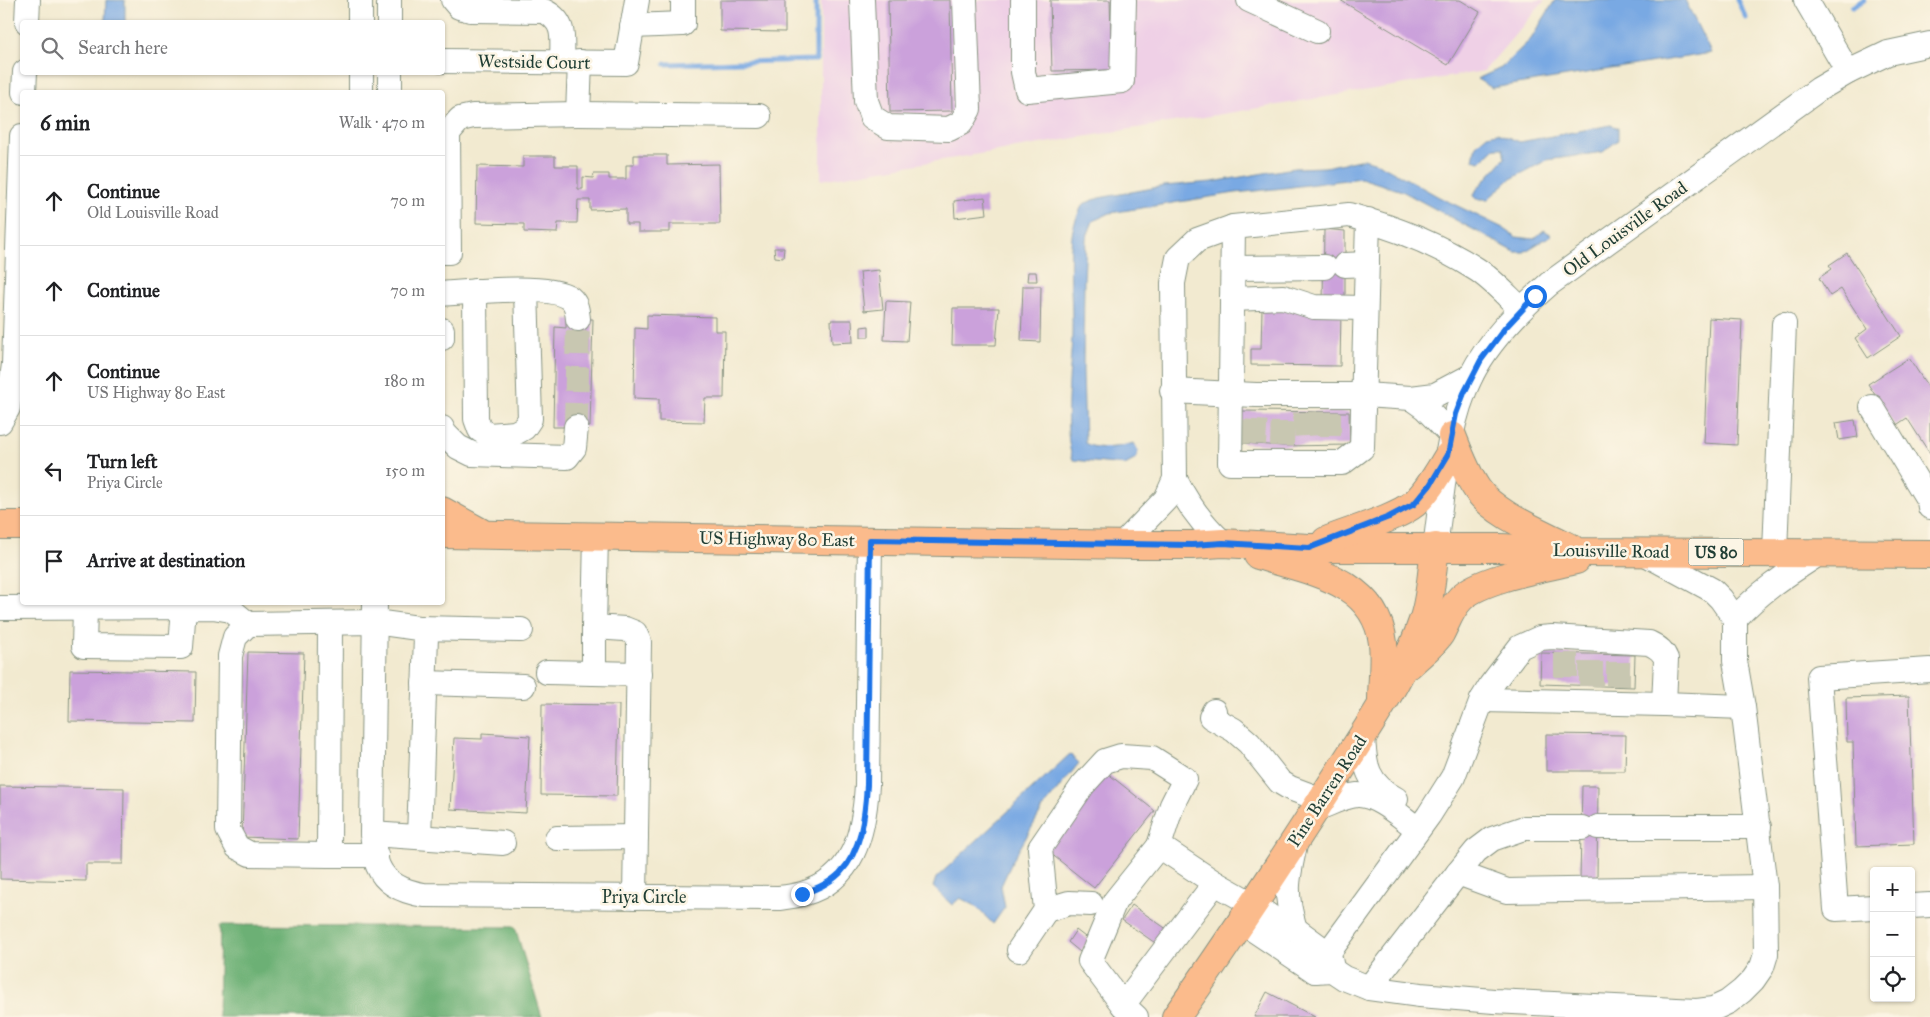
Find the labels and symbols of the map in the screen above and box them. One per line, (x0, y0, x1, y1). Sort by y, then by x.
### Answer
street label: Westside Court (477, 50, 591, 74)
street label: Old Louisville Road (1559, 177, 1691, 281)
route start (1524, 285, 1547, 308)
street label: US Highway 80 East (699, 527, 856, 552)
road number: US 80 (1688, 538, 1744, 566)
street label: Louisville Road (1552, 539, 1670, 563)
street label: Pine Barren Road (1283, 731, 1371, 851)
route end (791, 883, 814, 906)
street label: Priya Circle (601, 886, 687, 908)

